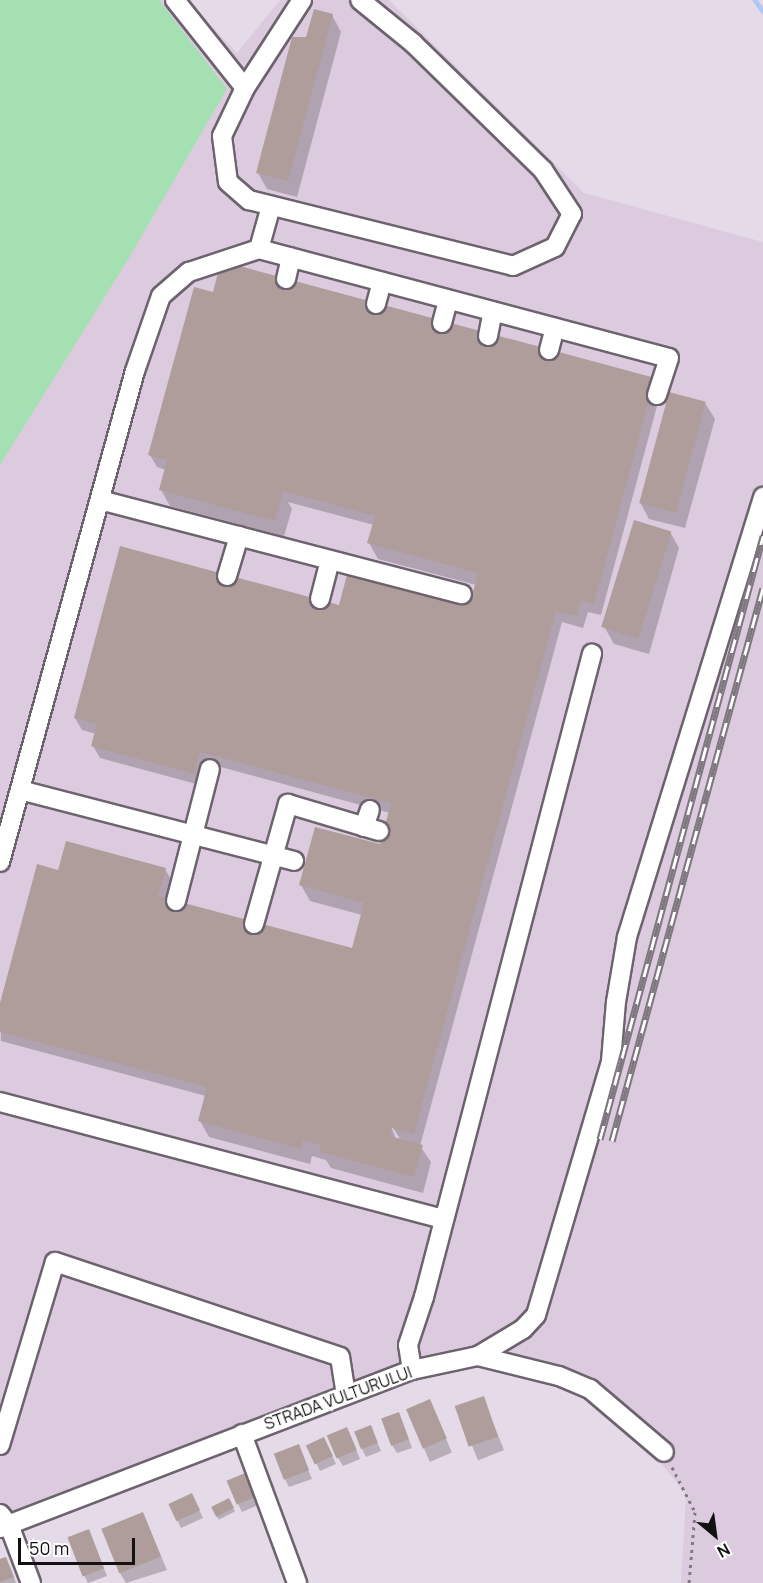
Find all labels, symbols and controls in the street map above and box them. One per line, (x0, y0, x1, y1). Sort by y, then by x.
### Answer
street label: STRADA VULTURULUI (261, 1362, 415, 1434)
north arrow (685, 1505, 745, 1565)
scale bar (21, 1526, 138, 1564)
text: 50 m (29, 1536, 69, 1560)
text: N (713, 1538, 734, 1563)

